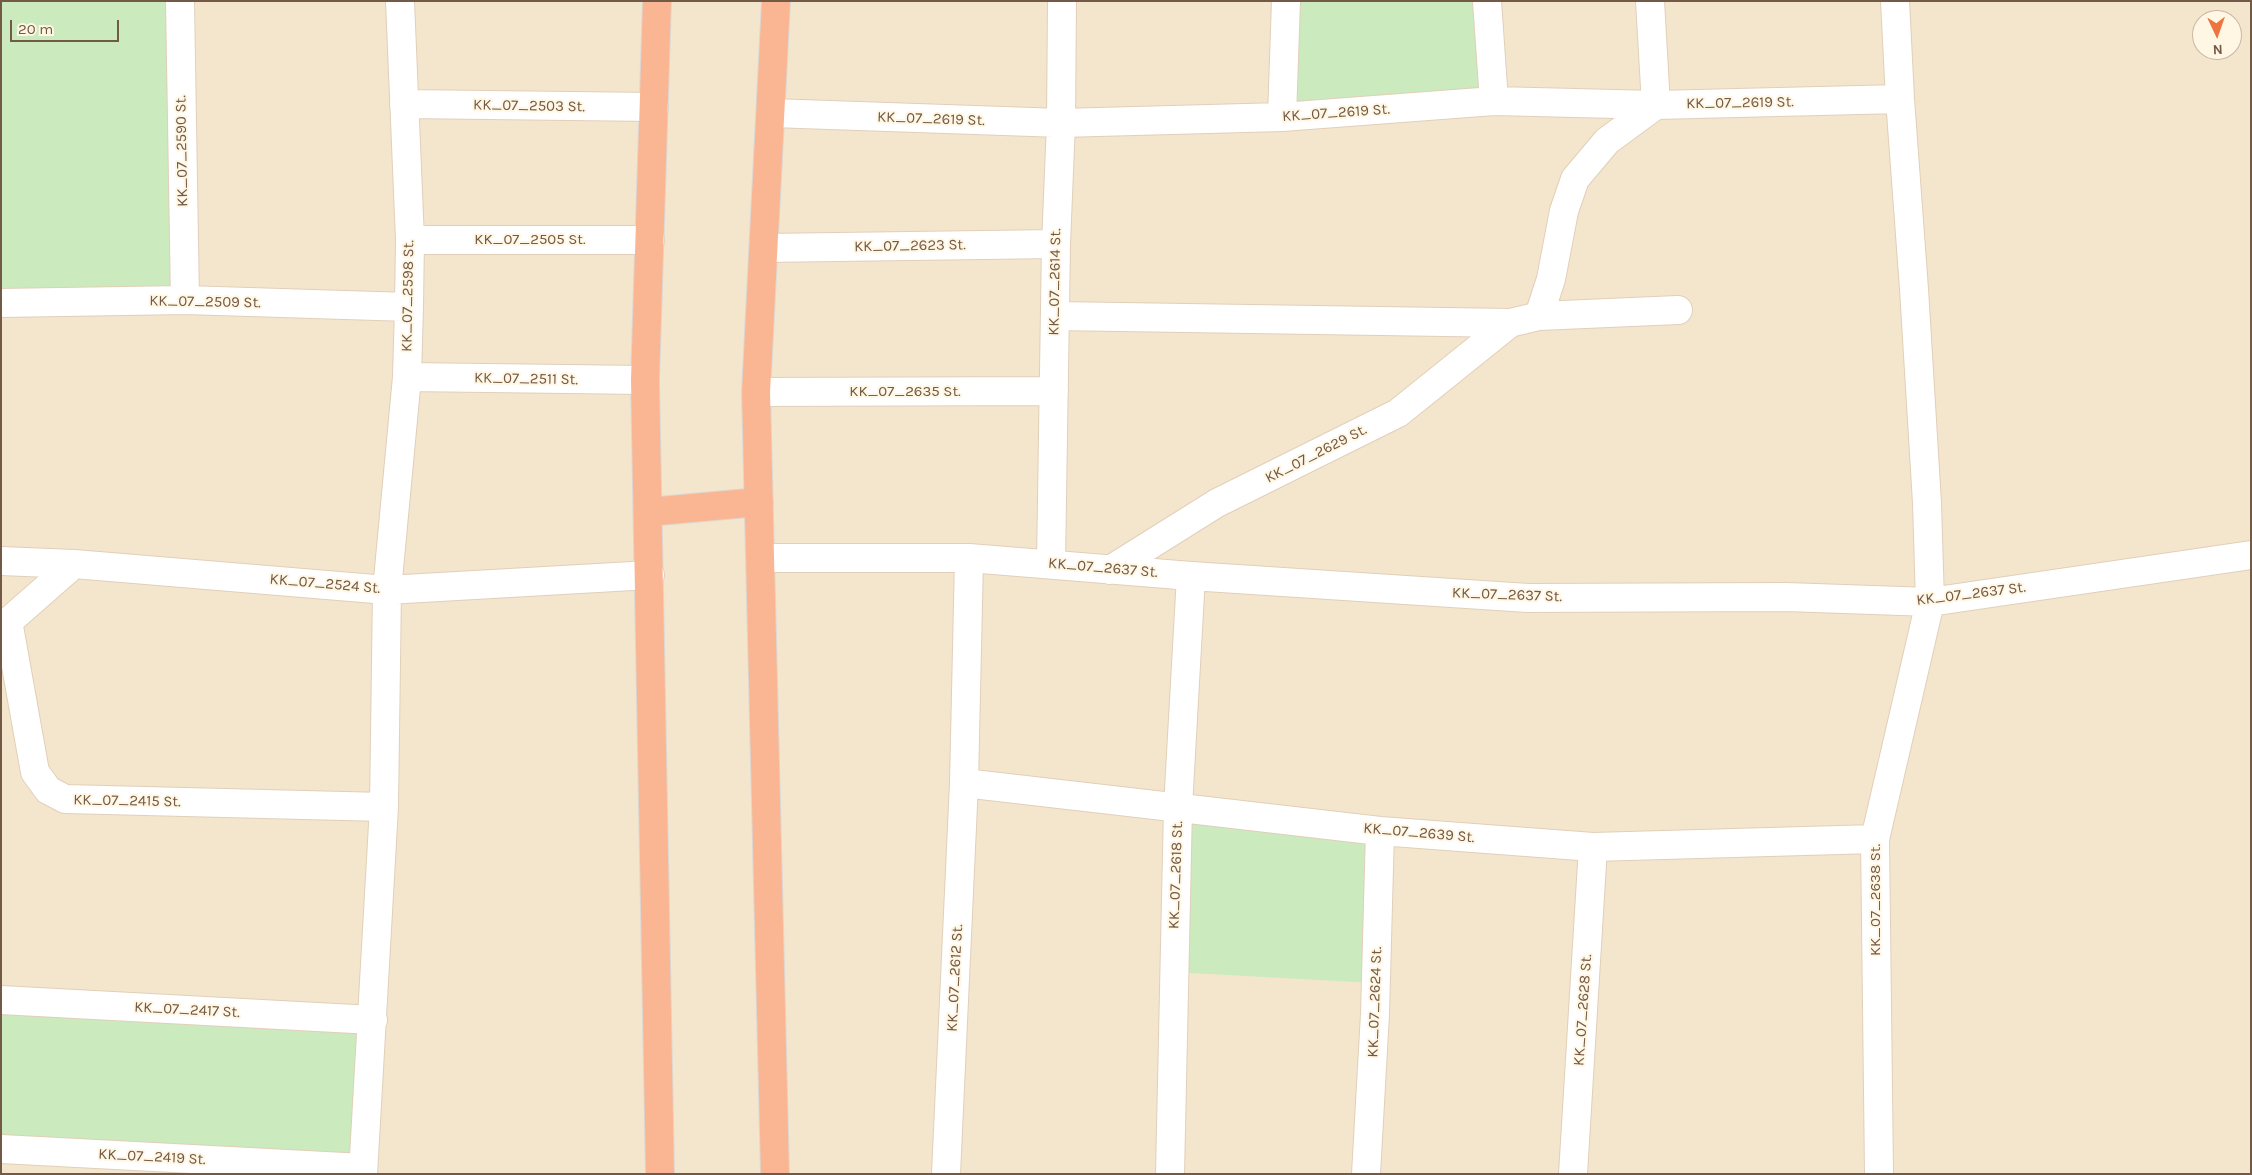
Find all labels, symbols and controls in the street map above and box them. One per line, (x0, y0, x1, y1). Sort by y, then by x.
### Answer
scale bar (12, 10, 121, 42)
north arrow (2192, 10, 2242, 60)
text: 20 m (18, 20, 53, 38)
text: N (2212, 41, 2223, 58)
street label: KK_07_2619 St. (1686, 93, 1794, 113)
street label: KK_07_2590 St. (172, 95, 192, 207)
street label: KK_07_2503 St. (473, 96, 585, 116)
street label: KK_07_2619 St. (1282, 100, 1390, 126)
street label: KK_07_2619 St. (877, 108, 985, 130)
street label: KK_07_2614 St. (1045, 228, 1065, 336)
street label: KK_07_2505 St. (474, 231, 586, 249)
street label: KK_07_2623 St. (854, 236, 966, 256)
street label: KK_07_2598 St. (398, 240, 418, 352)
street label: KK_07_2509 St. (149, 292, 261, 312)
street label: KK_07_2511 St. (474, 369, 578, 389)
street label: KK_07_2635 St. (849, 383, 961, 401)
street label: KK_07_2629 St. (1262, 421, 1370, 487)
street label: KK_07_2637 St. (1047, 554, 1159, 582)
street label: KK_07_2524 St. (269, 570, 381, 598)
street label: KK_07_2637 St. (1915, 578, 2027, 610)
street label: KK_07_2637 St. (1452, 584, 1562, 606)
street label: KK_07_2415 St. (73, 791, 181, 811)
street label: KK_07_2639 St. (1363, 819, 1475, 847)
street label: KK_07_2618 St. (1165, 821, 1187, 929)
street label: KK_07_2638 St. (1867, 844, 1885, 956)
street label: KK_07_2612 St. (943, 924, 967, 1032)
street label: KK_07_2624 St. (1364, 946, 1386, 1058)
street label: KK_07_2628 St. (1570, 953, 1596, 1067)
street label: KK_07_2417 St. (134, 998, 240, 1022)
street label: KK_07_2419 St. (98, 1145, 206, 1169)

